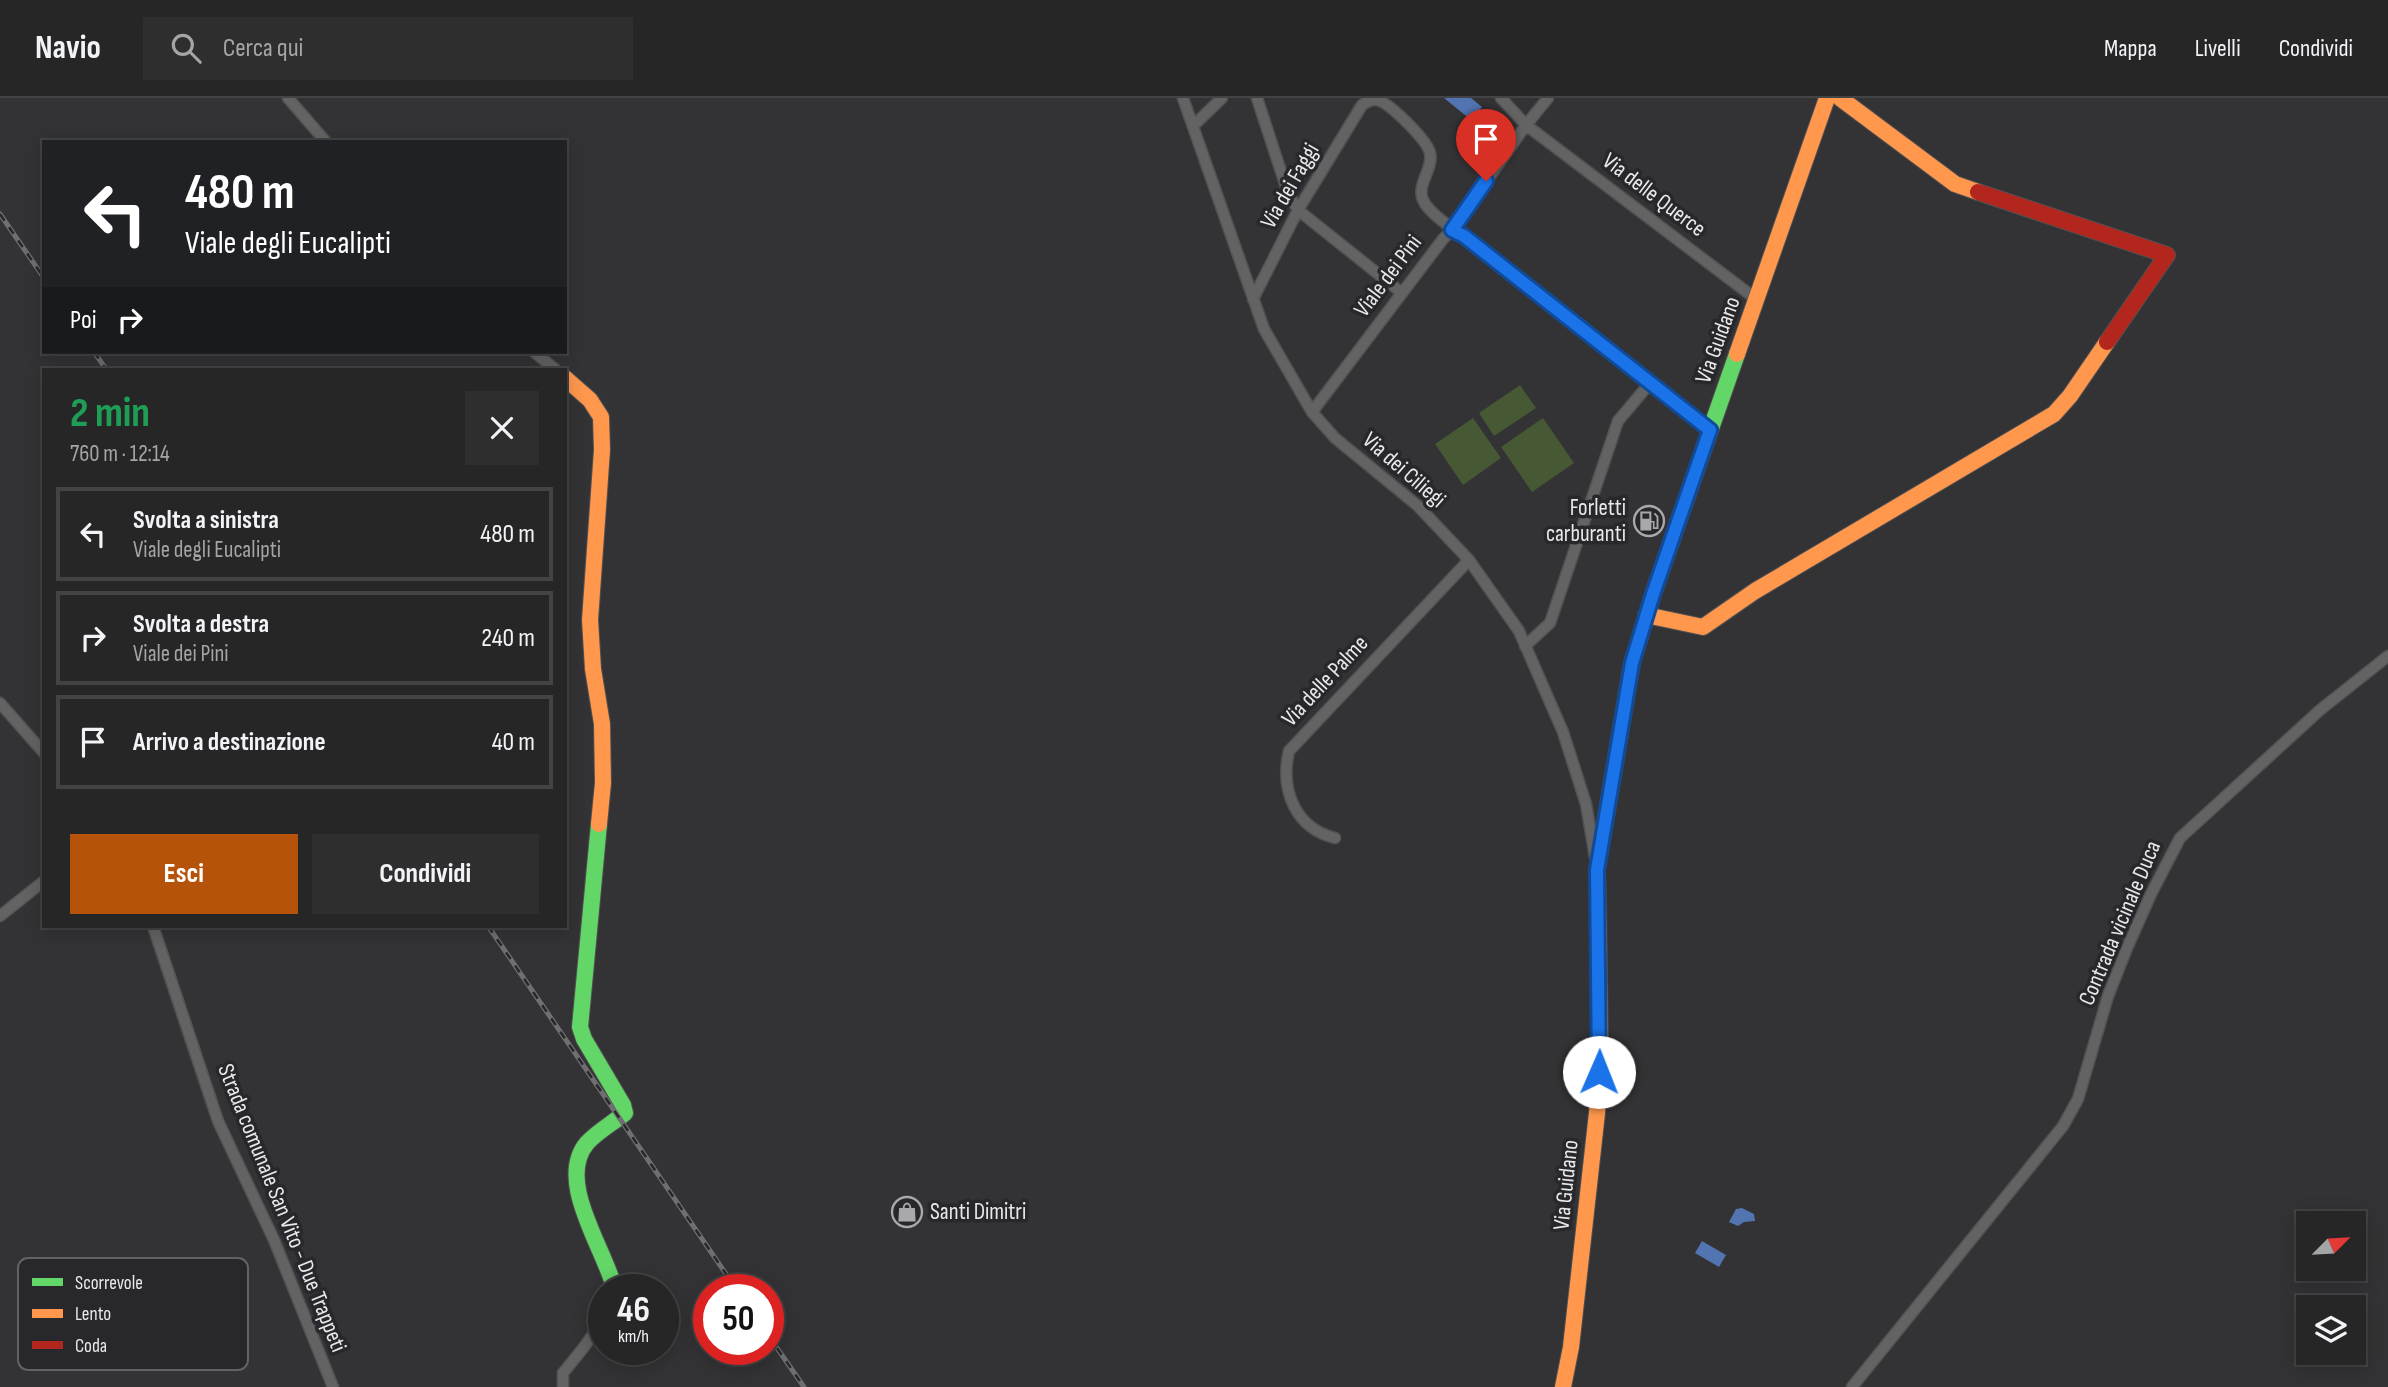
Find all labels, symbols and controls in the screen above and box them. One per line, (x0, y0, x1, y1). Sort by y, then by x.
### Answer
search box (143, 17, 633, 80)
text: Navio (35, 28, 101, 68)
icon: search (167, 29, 205, 67)
text: Cerca qui (223, 33, 303, 64)
text: Mappa (2104, 34, 2157, 63)
text: Livelli (2195, 34, 2241, 63)
text: Condividi (2279, 34, 2353, 63)
pin (1456, 109, 1516, 181)
icon: arrive (1467, 120, 1505, 158)
street label: Via dei Faggi (1254, 138, 1326, 234)
street label: Via delle Querce (1597, 147, 1711, 243)
text: 480 m (185, 164, 294, 223)
icon: left (70, 168, 161, 259)
text: Viale degli Eucalipti (185, 224, 391, 263)
street label: Viale dei Pini (1348, 229, 1428, 323)
street label: Via Guidano (1689, 293, 1747, 387)
icon: right (111, 301, 149, 339)
text: Poi (70, 305, 97, 336)
text: 2 min (70, 388, 150, 439)
button: close (465, 391, 539, 465)
street label: Via dei Ciliegi (1357, 426, 1451, 514)
text: 760 m · 12:14 (70, 440, 170, 468)
place label: Forletti carburanti (1546, 494, 1626, 548)
fuel station icon: Forletti carburanti (1632, 504, 1666, 538)
text: Svolta a sinistra (133, 505, 279, 536)
icon: left (74, 515, 112, 553)
text: 480 m (480, 519, 535, 550)
text: Viale degli Eucalipti (133, 536, 281, 564)
text: Svolta a destra (133, 609, 269, 640)
icon: right (74, 619, 112, 657)
text: 240 m (481, 623, 535, 654)
street label: Via delle Palme (1276, 630, 1374, 732)
text: Viale dei Pini (133, 640, 229, 668)
icon: arrive (74, 723, 112, 761)
text: Arrivo a destinazione (133, 727, 326, 758)
text: 40 m (492, 727, 535, 758)
button: Esci (70, 834, 298, 914)
button: Condividi (312, 834, 539, 914)
street label: Contrada vicinale Duca (2073, 837, 2167, 1009)
position arrow (1562, 1035, 1636, 1109)
street label: Strada comunale San Vito - Due Trappeti (211, 1060, 353, 1356)
street label: Via Guidano (1547, 1139, 1585, 1231)
shop icon: Santi Dimitri (890, 1195, 924, 1229)
place label: Santi Dimitri (930, 1198, 1026, 1226)
north arrow (2296, 1211, 2366, 1281)
map controls (2296, 1211, 2366, 1365)
legend (18, 1258, 248, 1370)
text: Scorrevole (75, 1272, 143, 1295)
speed limit sign: 50 (693, 1274, 784, 1365)
text: 46 (617, 1289, 650, 1332)
button: layers (2296, 1295, 2366, 1365)
text: Lento (75, 1303, 111, 1326)
text: km/h (618, 1326, 649, 1347)
text: Coda (75, 1335, 107, 1358)

